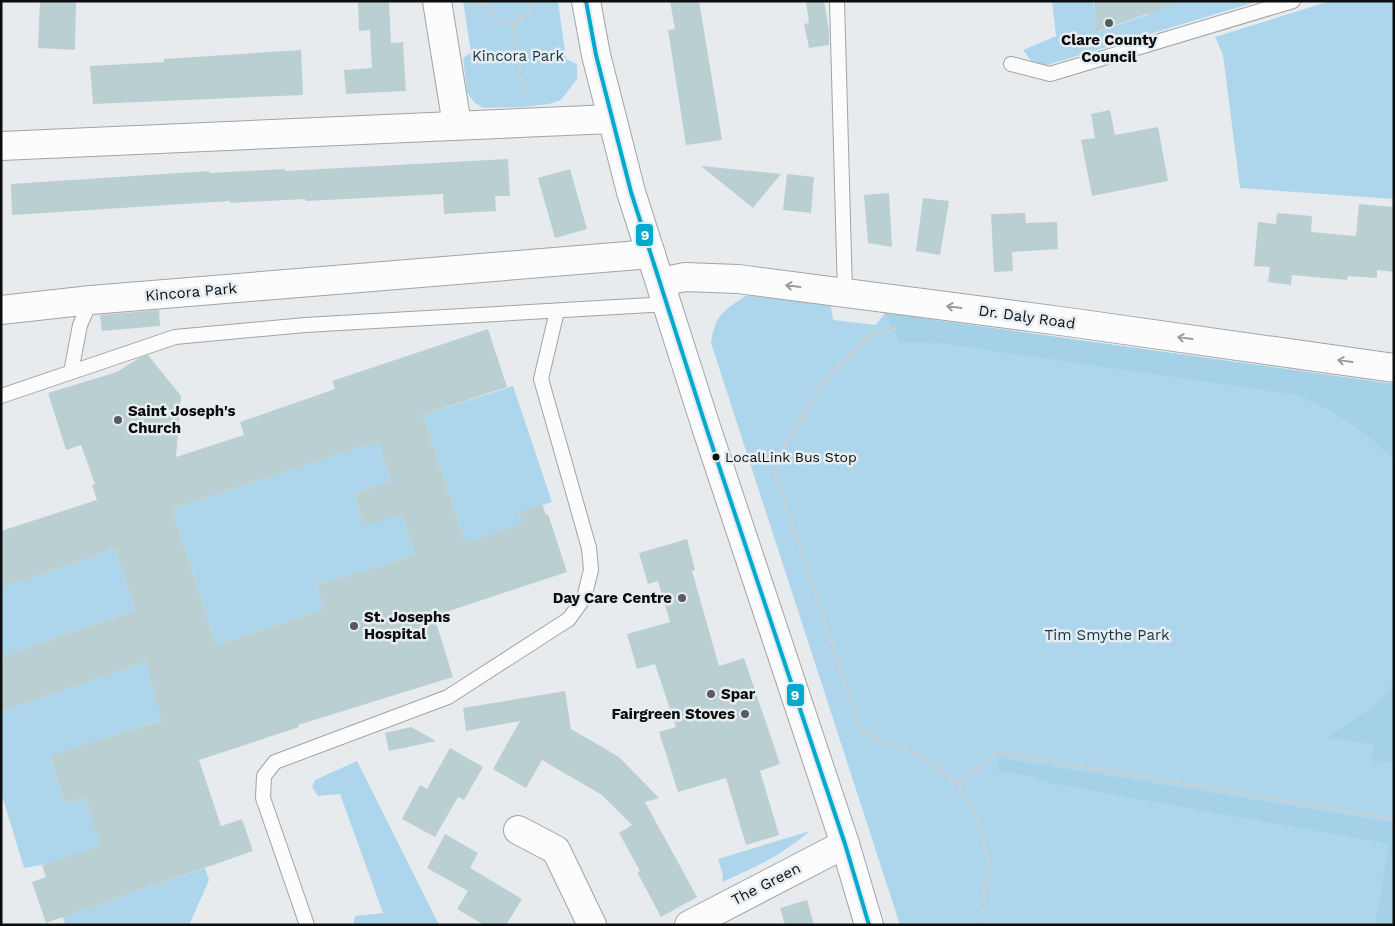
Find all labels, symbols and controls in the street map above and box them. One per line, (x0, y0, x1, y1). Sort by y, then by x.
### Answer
marker: Clare County Council (1103, 17, 1115, 29)
place label: Clare County Council (1061, 31, 1158, 66)
park label: Kincora Park (472, 47, 564, 65)
line badge: 9 (635, 223, 654, 247)
text: 9 (641, 227, 649, 243)
street label: Kincora Park (144, 279, 238, 305)
one-way arrow (785, 281, 801, 291)
street label: Dr. Daly Road (978, 301, 1076, 333)
one-way arrow (947, 302, 963, 312)
one-way arrow (1177, 333, 1193, 343)
one-way arrow (1338, 356, 1354, 366)
place label: Saint Joseph's Church (128, 402, 236, 437)
marker: Saint Joseph's Church (112, 414, 124, 426)
place label: LocalLink Bus Stop (725, 449, 857, 465)
marker: LocalLink Bus Stop (711, 452, 721, 462)
place label: Day Care Centre (553, 589, 672, 607)
marker: Day Care Centre (676, 592, 688, 604)
place label: St. Josephs Hospital (364, 608, 450, 643)
marker: St. Josephs Hospital (348, 620, 360, 632)
park label: Tim Smythe Park (1044, 626, 1170, 644)
line badge: 9 (786, 683, 805, 707)
place label: Spar (721, 685, 756, 703)
text: 9 (791, 687, 799, 703)
marker: Spar (705, 688, 717, 700)
place label: Fairgreen Stoves (611, 705, 735, 723)
marker: Fairgreen Stoves (739, 708, 751, 720)
street label: The Green (728, 859, 804, 909)

